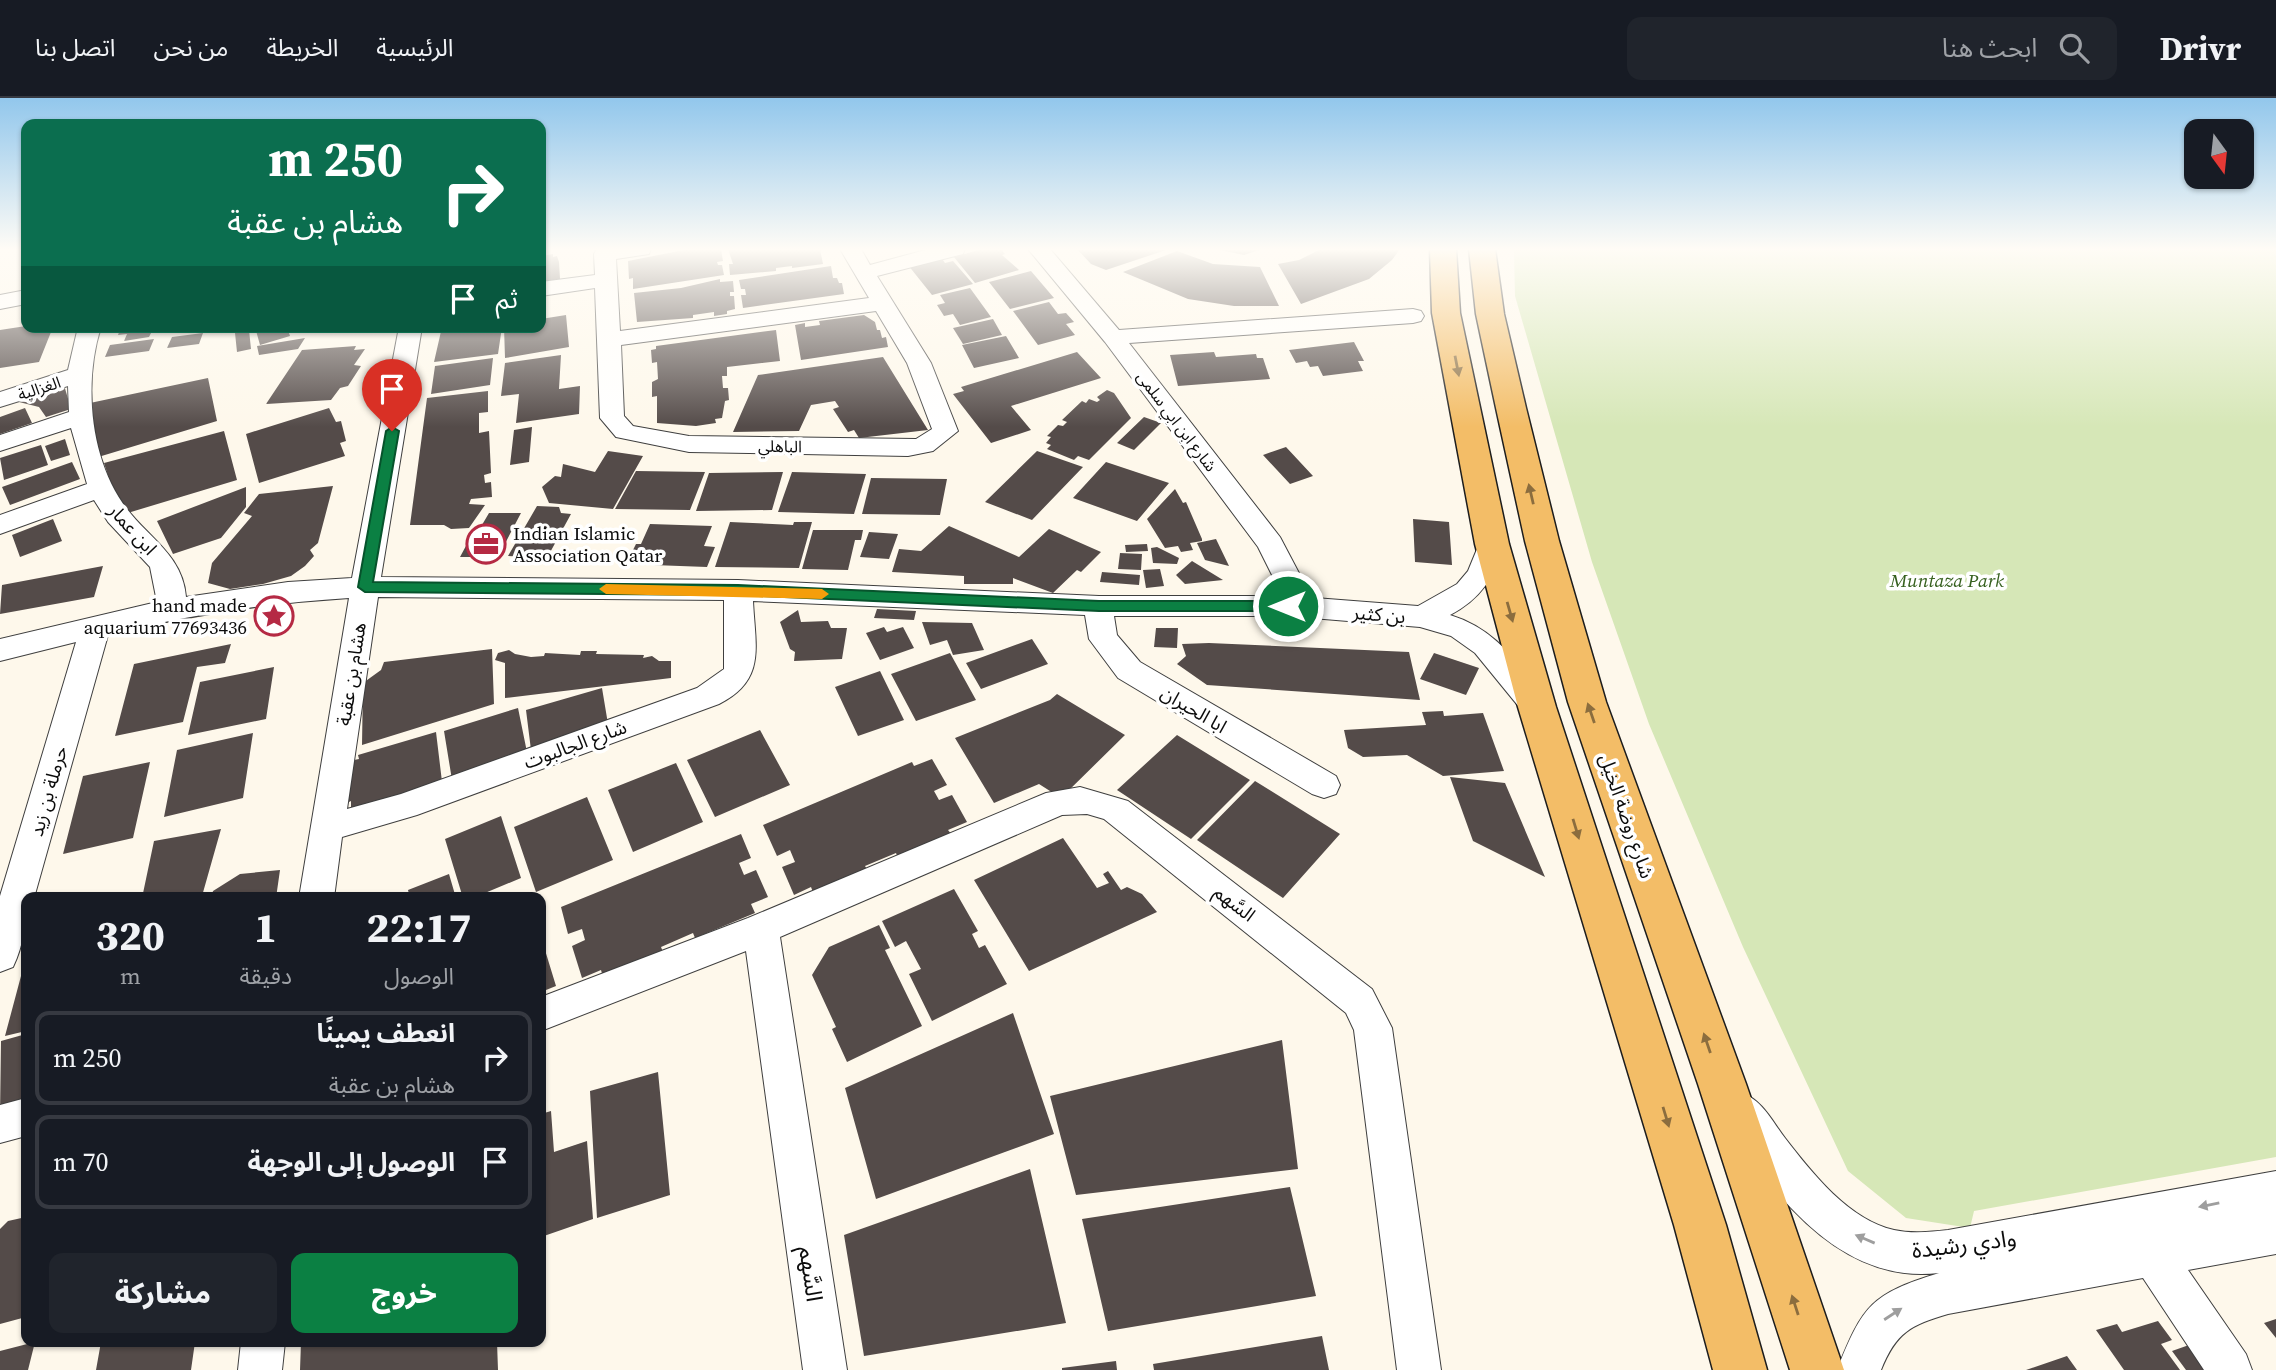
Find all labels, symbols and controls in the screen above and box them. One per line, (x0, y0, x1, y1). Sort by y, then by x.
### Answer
search box (1627, 17, 2117, 80)
text: Drivr (2159, 26, 2241, 71)
icon: search (2055, 29, 2093, 67)
text: ابحث هنا (1942, 30, 2037, 66)
text: اتصل بنا (35, 31, 115, 64)
text: من نحن (153, 31, 228, 64)
text: الخريطة (266, 31, 338, 64)
text: الرئيسية (376, 31, 454, 64)
north arrow (2184, 119, 2254, 189)
map controls (2184, 119, 2254, 189)
text: 250 m (268, 125, 403, 192)
icon: right (427, 147, 518, 238)
text: هشام بن عقبة (227, 200, 403, 244)
icon: arrive (444, 280, 482, 318)
text: ثم (496, 281, 518, 317)
one-way arrow (1451, 355, 1462, 377)
pin (362, 359, 422, 431)
street label: شارع ابن ابي سلمى (1130, 366, 1222, 477)
icon: arrive (373, 370, 411, 408)
street label: الغزالية (15, 371, 63, 405)
street label: الباهلي (758, 435, 802, 459)
one-way arrow (1525, 483, 1536, 505)
street label: ابن عمار (102, 497, 163, 560)
place label: Indian Islamic Association Qatar (513, 520, 662, 568)
office icon: Indian Islamic Association Qatar (465, 523, 507, 565)
park label: Muntaza Park (1889, 567, 2004, 593)
position arrow (1251, 569, 1325, 643)
place label: hand made aquarium 77693436 (84, 592, 247, 640)
place icon: hand made aquarium 77693436 (253, 595, 295, 637)
street label: بن كثير (1351, 599, 1407, 629)
one-way arrow (1506, 601, 1516, 622)
street label: هشام بن عقبة (330, 620, 374, 728)
street label: ابا الحيران (1156, 679, 1232, 739)
one-way arrow (1585, 702, 1596, 723)
street label: شارع الجالبوت (520, 713, 630, 776)
street label: حرملة بن زيد (23, 743, 73, 839)
street label: شارع روضة الخيل (1593, 750, 1660, 882)
one-way arrow (1571, 819, 1581, 840)
street label: السَّهم (1208, 879, 1261, 929)
text: 1 (254, 898, 277, 956)
text: 22:17 (366, 898, 472, 956)
text: 320 (96, 906, 165, 964)
text: m (120, 960, 141, 992)
text: دقيقة (239, 960, 292, 992)
text: الوصول (384, 960, 454, 992)
text: انعطف يمينًا (316, 1015, 455, 1051)
one-way arrow (1701, 1032, 1712, 1053)
icon: right (476, 1039, 514, 1077)
text: 250 m (53, 1040, 122, 1076)
text: هشام بن عقبة (329, 1069, 455, 1101)
one-way arrow (1661, 1106, 1672, 1127)
icon: arrive (476, 1143, 514, 1181)
text: 70 m (53, 1144, 109, 1180)
text: الوصول إلى الوجهة (248, 1144, 455, 1180)
one-way arrow (2198, 1200, 2220, 1211)
street label: وادي رشيدة (1910, 1222, 2018, 1268)
one-way arrow (1855, 1233, 1876, 1244)
street label: السَّهم (790, 1244, 831, 1304)
button: مشاركة (49, 1253, 277, 1333)
button: خروج (291, 1253, 518, 1333)
one-way arrow (1789, 1295, 1800, 1316)
one-way arrow (1883, 1307, 1903, 1320)

